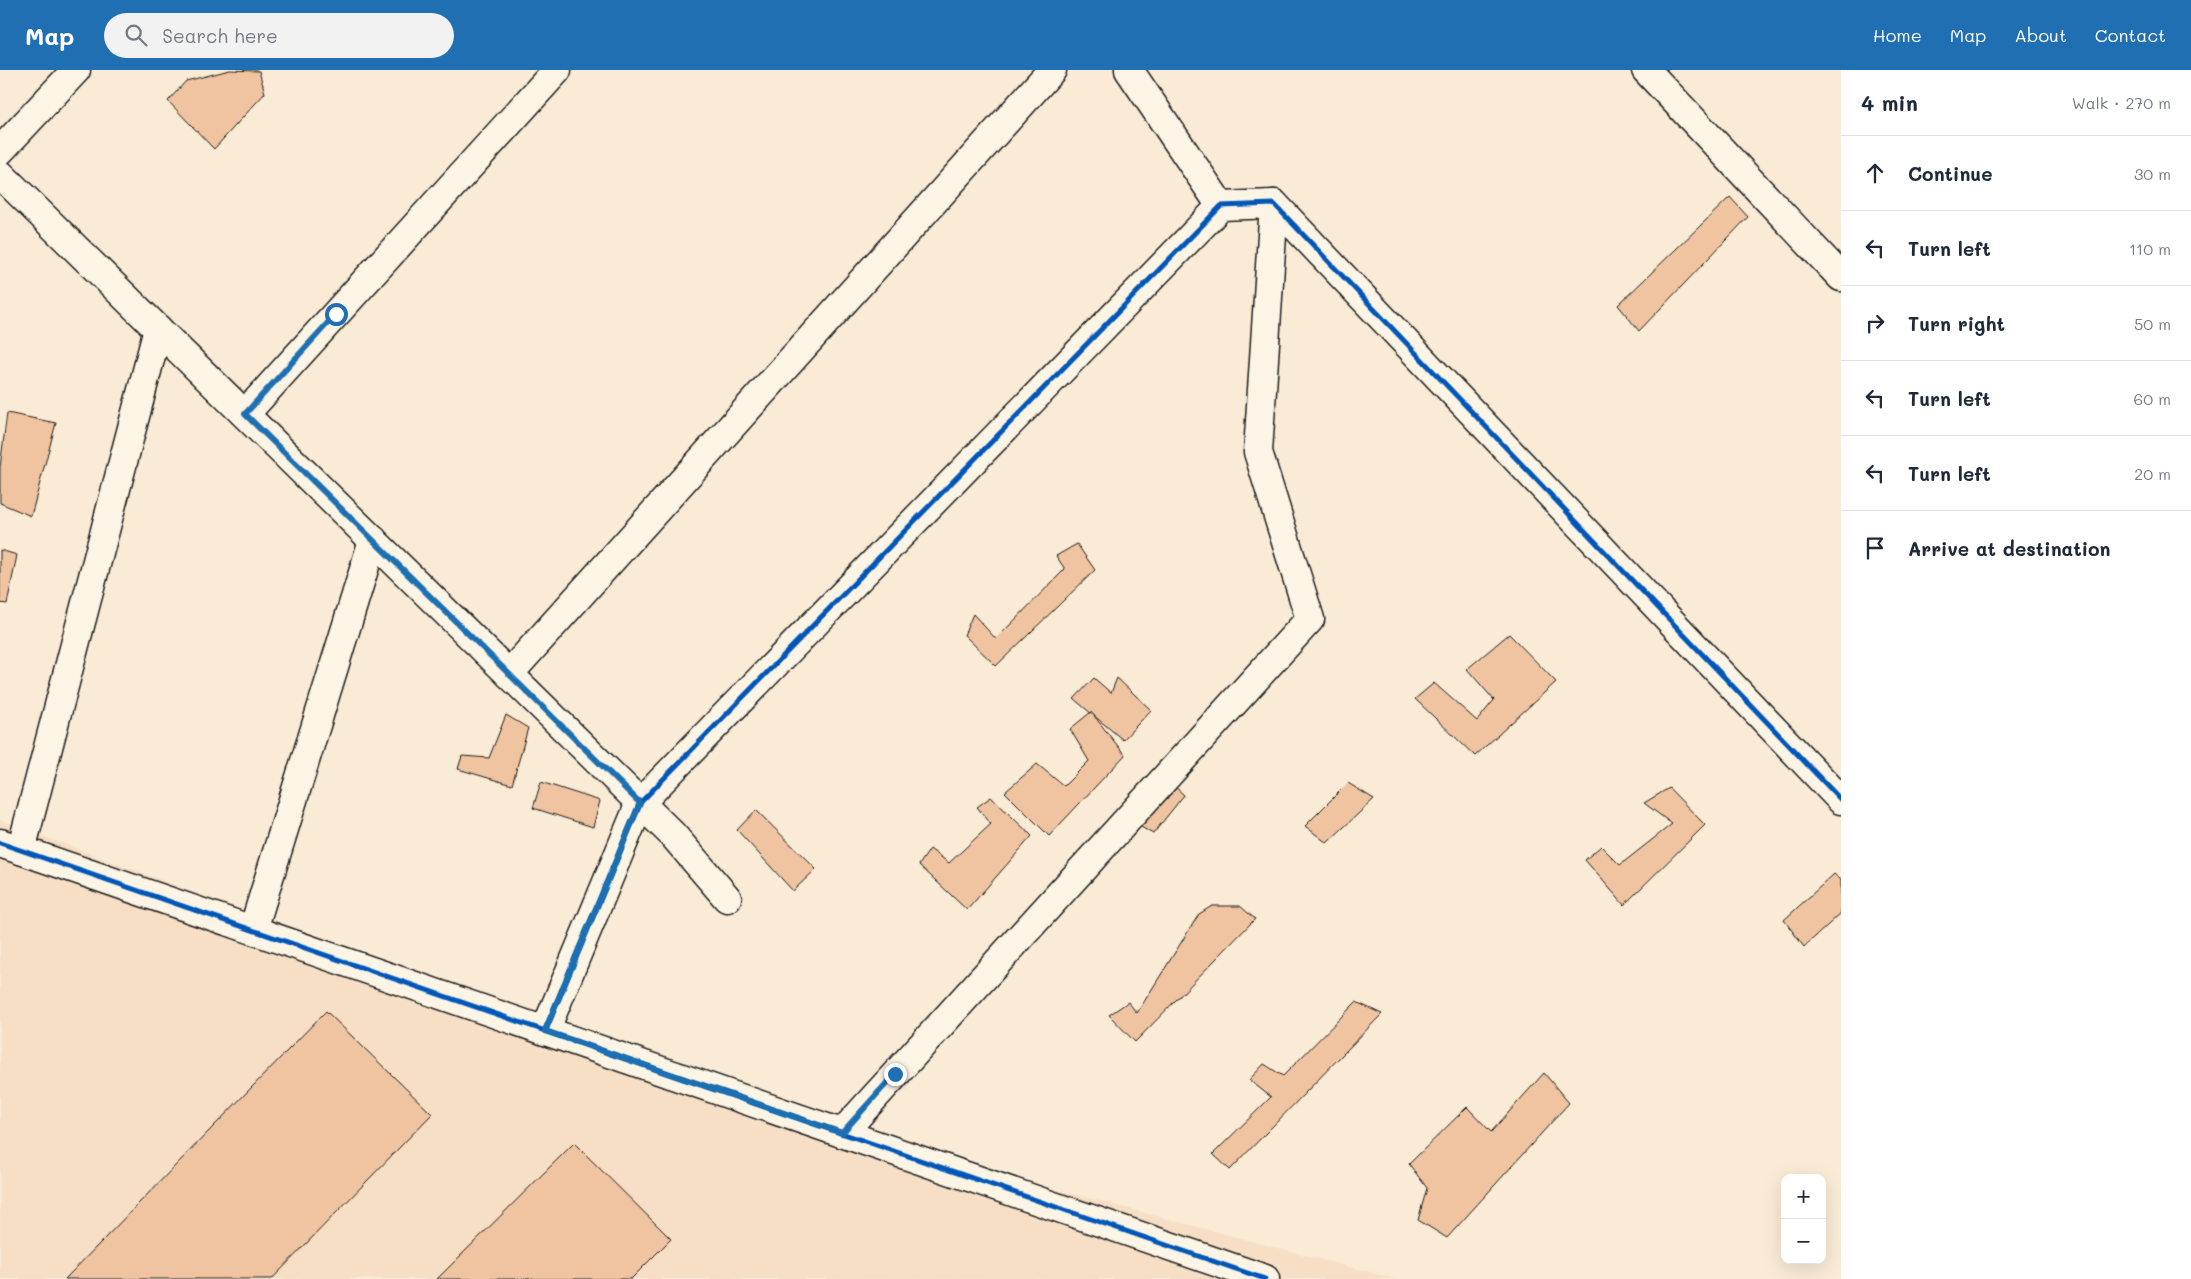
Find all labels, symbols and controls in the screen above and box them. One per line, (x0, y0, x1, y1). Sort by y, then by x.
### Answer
search box (104, 13, 454, 58)
text: Map (25, 20, 74, 51)
icon: search (122, 21, 150, 49)
text: Search here (162, 23, 278, 48)
text: Home (1873, 23, 1922, 47)
text: Map (1950, 23, 1986, 47)
text: About (2014, 23, 2067, 47)
text: Contact (2095, 23, 2166, 47)
text: 4 min (1861, 89, 1918, 116)
text: Walk · 270 m (2072, 92, 2171, 113)
icon: ahead (1861, 159, 1889, 187)
text: Continue (1908, 161, 1993, 186)
text: 30 m (2134, 163, 2171, 184)
icon: left (1861, 234, 1889, 262)
text: Turn left (1908, 236, 1991, 261)
text: 110 m (2129, 238, 2171, 259)
route start (325, 303, 348, 326)
icon: right (1861, 309, 1889, 337)
text: Turn right (1908, 311, 2005, 336)
text: 50 m (2134, 313, 2171, 334)
icon: left (1861, 384, 1889, 412)
text: Turn left (1908, 386, 1991, 411)
text: 60 m (2134, 388, 2171, 409)
icon: left (1861, 459, 1889, 487)
text: Turn left (1908, 461, 1991, 486)
text: 20 m (2134, 463, 2171, 484)
icon: arrive (1861, 534, 1889, 562)
text: Arrive at destination (1908, 536, 2111, 561)
route end (884, 1063, 907, 1086)
map controls (1781, 1174, 1826, 1264)
button: + (1781, 1174, 1826, 1219)
button: − (1781, 1219, 1826, 1264)

